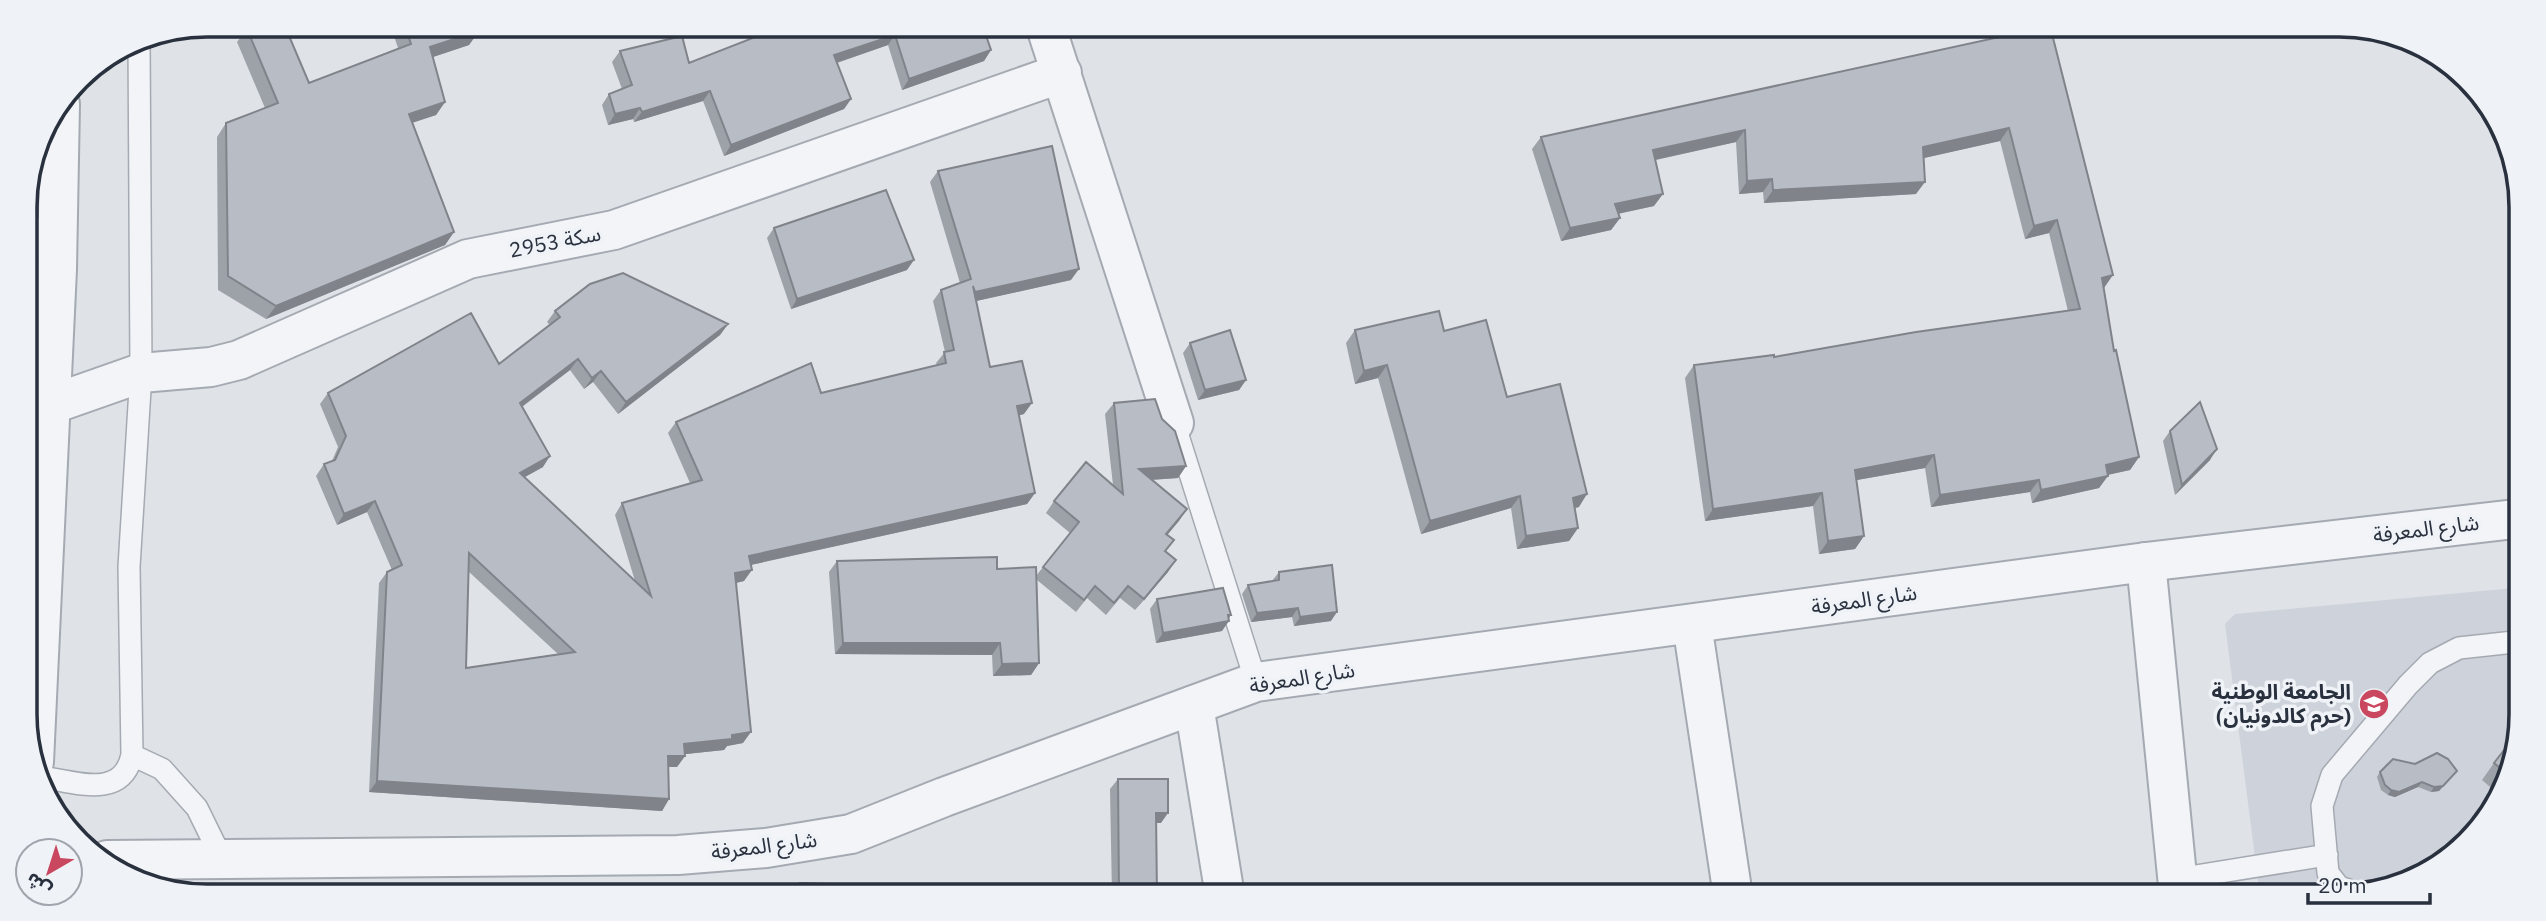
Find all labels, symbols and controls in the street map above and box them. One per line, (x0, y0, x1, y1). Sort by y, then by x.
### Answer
street label: سكة 2953 (507, 218, 603, 264)
street label: شارع المعرفة (2371, 508, 2481, 550)
street label: شارع المعرفة (1809, 578, 1919, 622)
street label: شارع المعرفة (1247, 655, 1357, 701)
place label: الجامعة الوطنية (حرم كالدونيان) (2211, 677, 2351, 732)
school or university icon: الجامعة الوطنية (حرم كالدونيان) (2357, 687, 2391, 721)
street label: شارع المعرفة (709, 825, 819, 867)
north arrow (14, 837, 84, 907)
scale bar (2308, 862, 2430, 906)
text: ش (21, 868, 56, 903)
text: 20 m (2318, 871, 2367, 899)

